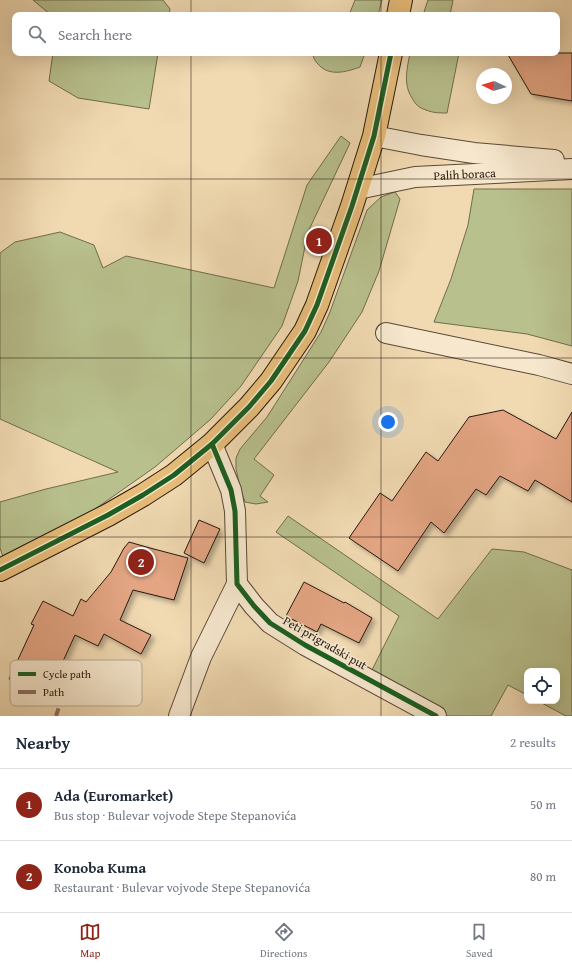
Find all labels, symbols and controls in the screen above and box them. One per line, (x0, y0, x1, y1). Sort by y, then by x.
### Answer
search box (12, 12, 560, 56)
icon: search (26, 23, 48, 45)
text: Search here (58, 24, 132, 45)
north arrow (476, 68, 512, 104)
street label: Palih boraca (433, 164, 496, 184)
pin: 1 (306, 226, 332, 256)
your location (378, 412, 398, 432)
pin: 2 (128, 547, 154, 577)
street label: Peti prigradski put (280, 612, 371, 674)
legend (10, 660, 142, 706)
text: Cycle path (43, 666, 92, 682)
map controls (524, 668, 560, 704)
button: locate (524, 668, 560, 704)
text: Path (43, 684, 65, 700)
text: Nearby (16, 730, 70, 755)
text: 2 results (510, 733, 556, 752)
text: Ada (Euromarket) (54, 785, 173, 806)
text: 1 (26, 795, 32, 814)
text: 50 m (530, 795, 556, 814)
text: Bus stop · Bulevar vojvode Stepe Stepanovića (54, 806, 296, 825)
text: Konoba Kuma (54, 857, 146, 878)
text: 2 (26, 867, 32, 886)
text: 80 m (530, 867, 556, 886)
text: Restaurant · Bulevar vojvode Stepe Stepanovića (54, 878, 310, 897)
tab: Map (79, 921, 101, 961)
tab: Directions (260, 921, 307, 961)
tab: Saved (466, 921, 493, 961)

